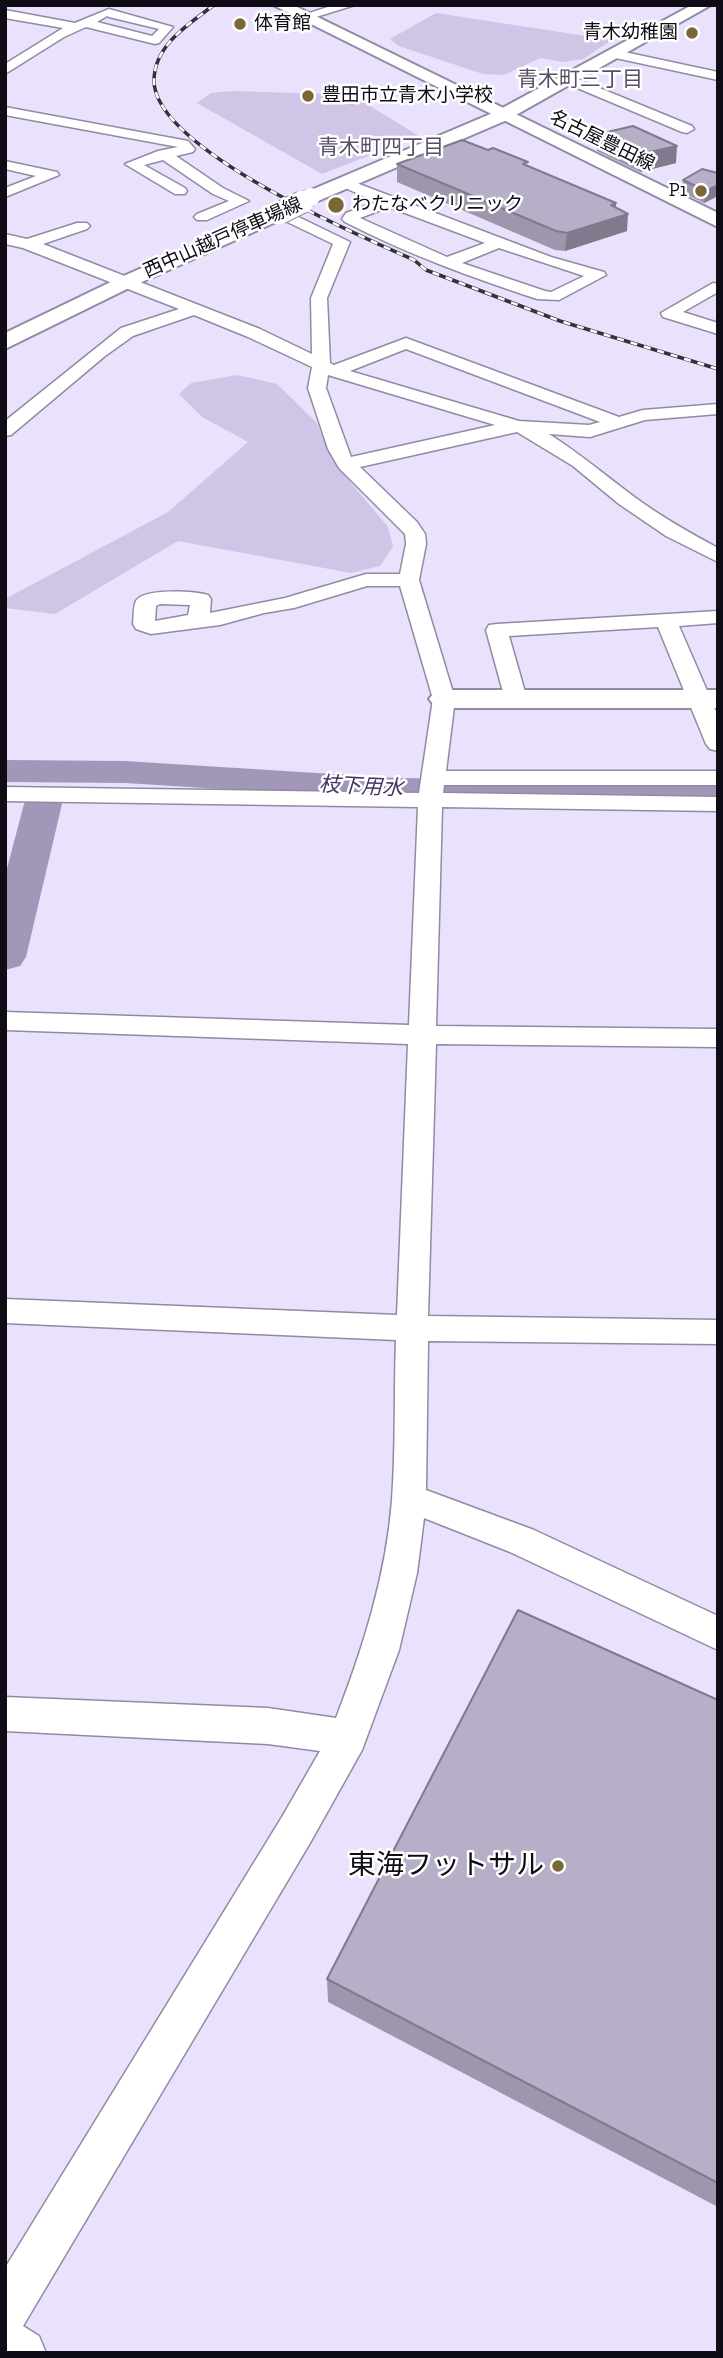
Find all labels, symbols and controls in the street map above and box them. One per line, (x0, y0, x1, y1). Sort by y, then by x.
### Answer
place label: 体育館 (254, 13, 311, 35)
marker: 体育館 (232, 16, 248, 32)
place label: 青木幼稚園 (583, 22, 678, 44)
marker: 青木幼稚園 (684, 25, 700, 41)
district label: 青木町三丁目 (517, 67, 643, 93)
place label: 豊田市立青木小学校 (322, 85, 493, 107)
marker: 豊田市立青木小学校 (300, 88, 316, 104)
street label: 名古屋豊田線 (546, 106, 658, 176)
district label: 青木町四丁目 (318, 135, 444, 161)
place label: P1 (669, 180, 687, 202)
marker: P1 (693, 183, 709, 199)
street label: 西中山越戸停車場線 (140, 193, 306, 283)
place label: わたなべクリニック (352, 194, 523, 216)
marker: わたなべクリニック (326, 195, 346, 215)
water label: 枝下用水 (318, 772, 404, 802)
place label: 東海フットサル (348, 1849, 544, 1883)
marker: 東海フットサル (550, 1858, 566, 1874)

